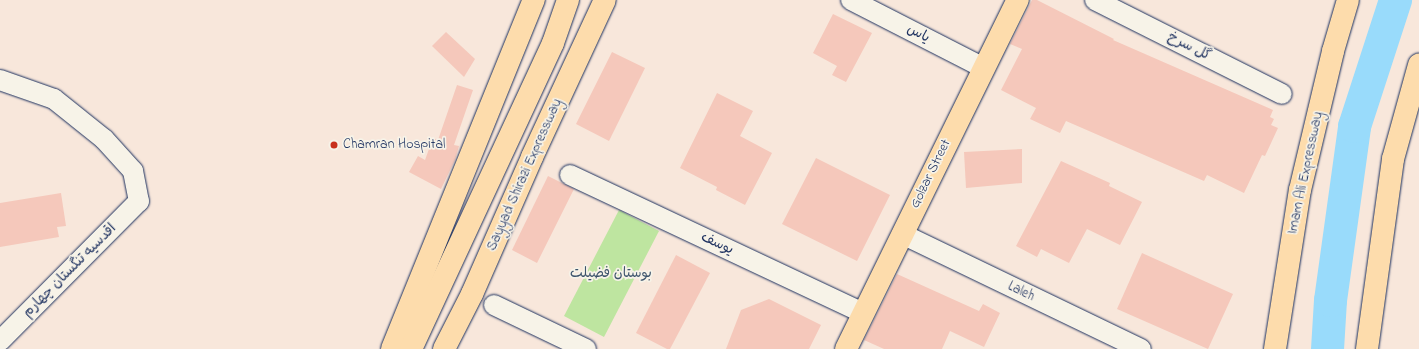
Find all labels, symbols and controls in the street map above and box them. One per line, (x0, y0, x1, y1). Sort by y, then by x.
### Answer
street label: یاس (904, 21, 932, 47)
street label: گل سرخ (1165, 29, 1213, 65)
street label: Sayyad Shirazi Expressway (484, 96, 566, 254)
street label: Imam Ali Expressway (1285, 110, 1327, 236)
place label: Chamran Hospital (343, 137, 445, 153)
street label: Golzar Street (907, 137, 955, 211)
marker: Chamran Hospital (328, 139, 340, 151)
street label: اقدسیه تنگستان چهارم (20, 221, 120, 321)
street label: یوسف (698, 229, 736, 259)
park label: بوستان فضیلت (570, 266, 652, 282)
street label: Laleh (1005, 278, 1037, 306)

